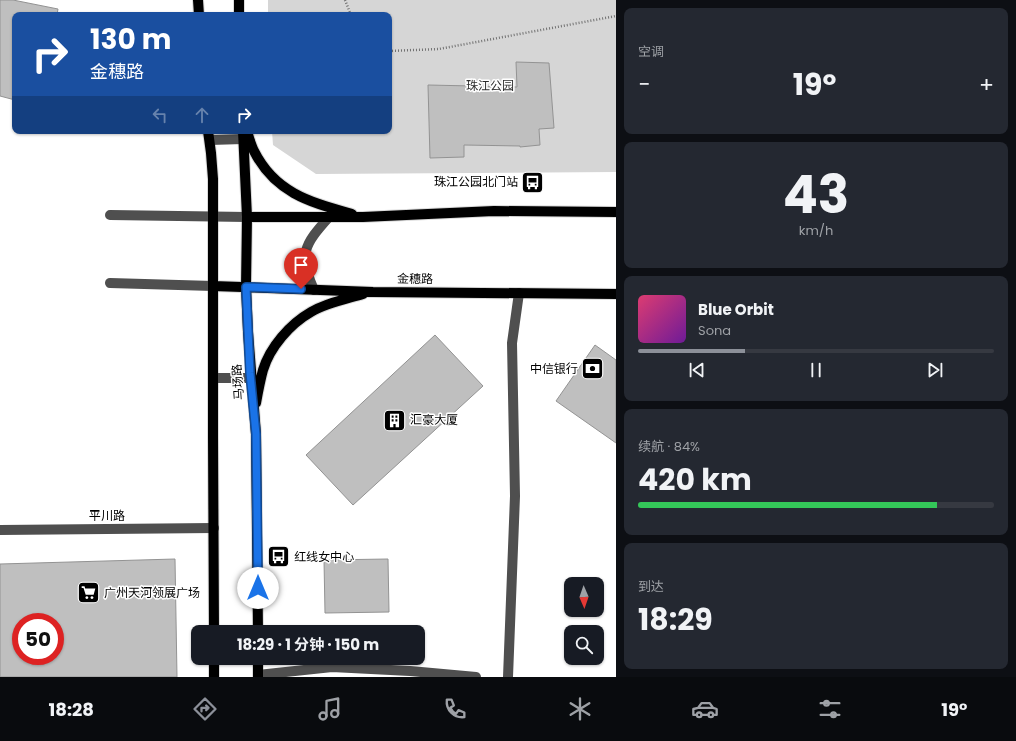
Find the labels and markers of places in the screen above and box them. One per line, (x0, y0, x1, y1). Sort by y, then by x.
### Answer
bus stop icon: 珠江公园北门站 (520, 169, 546, 195)
place label: 珠江公园北门站 (434, 173, 518, 190)
pin (284, 248, 318, 289)
bank icon: 中信银行 (580, 356, 606, 382)
place label: 中信银行 (530, 360, 578, 377)
building icon: 汇豪大厦 (381, 407, 407, 433)
place label: 汇豪大厦 (410, 411, 458, 428)
bus stop icon: 红线女中心 (265, 544, 291, 570)
place label: 红线女中心 (294, 548, 354, 565)
supermarket icon: 广州天河领展广场 (75, 580, 101, 606)
place label: 广州天河领展广场 (104, 584, 200, 601)

